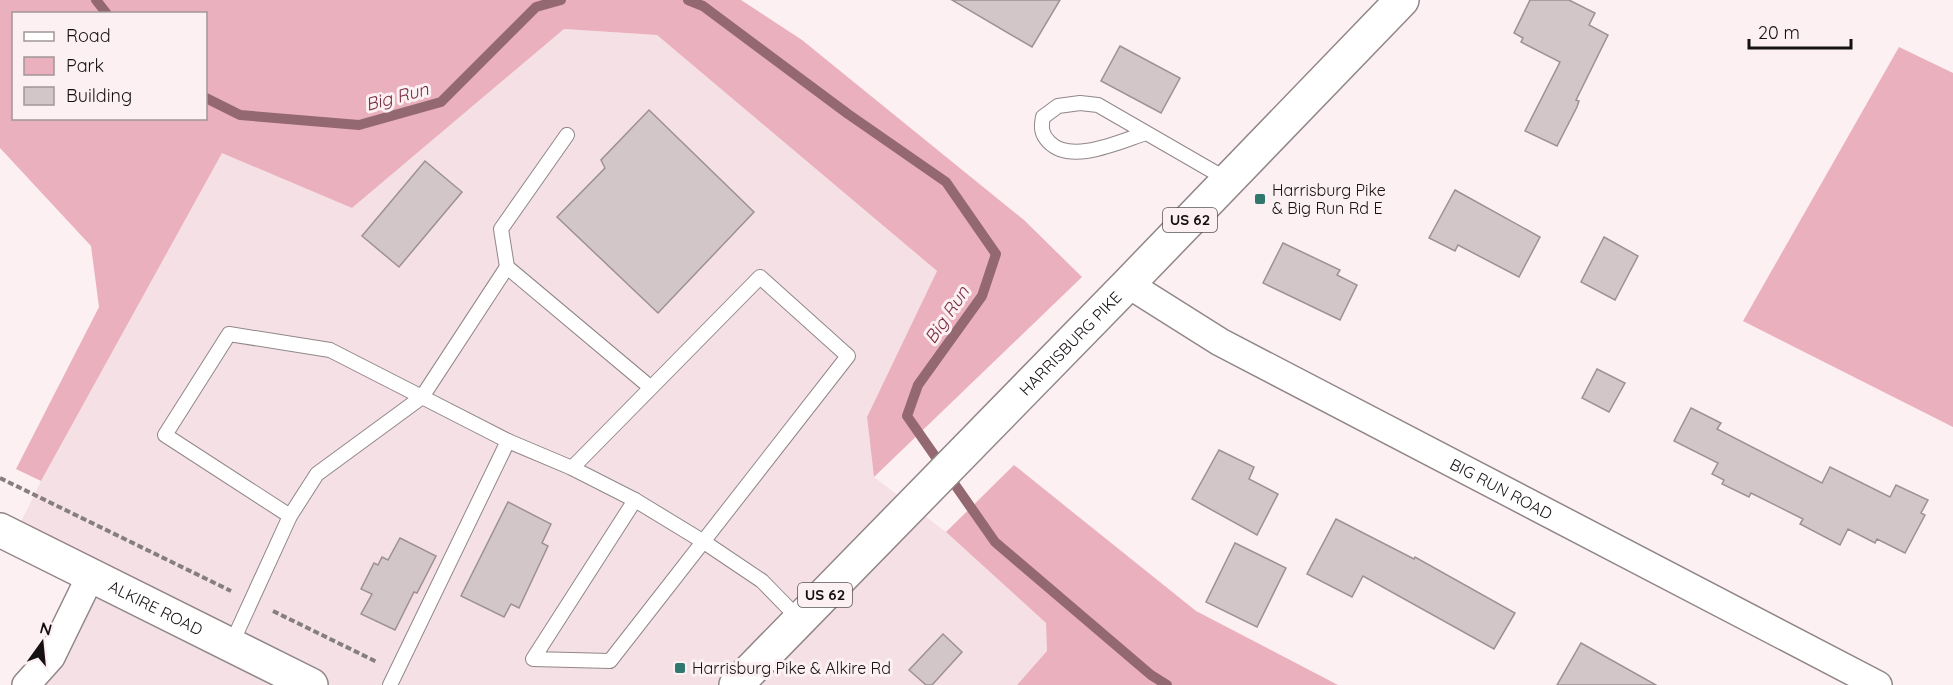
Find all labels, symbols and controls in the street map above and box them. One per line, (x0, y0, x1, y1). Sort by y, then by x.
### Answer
legend (12, 12, 207, 120)
scale bar (1749, 12, 1851, 50)
text: 20 m (1758, 21, 1800, 44)
text: Road (66, 24, 111, 47)
text: Park (66, 54, 104, 77)
water label: Big Run (363, 77, 431, 116)
text: Building (66, 84, 132, 107)
place label: Harrisburg Pike & Big Run Rd E (1272, 180, 1386, 218)
marker: Harrisburg Pike & Big Run Rd E (1253, 192, 1267, 206)
road number: US 62 (1163, 208, 1217, 232)
water label: Big Run (919, 281, 974, 348)
street label: HARRISBURG PIKE (1015, 287, 1125, 399)
street label: BIG RUN ROAD (1447, 454, 1556, 524)
street label: ALKIRE ROAD (105, 576, 206, 639)
road number: US 62 (798, 583, 852, 607)
north arrow (12, 613, 72, 673)
text: N (38, 617, 54, 640)
place label: Harrisburg Pike & Alkire Rd (692, 658, 891, 678)
marker: Harrisburg Pike & Alkire Rd (673, 661, 687, 675)

